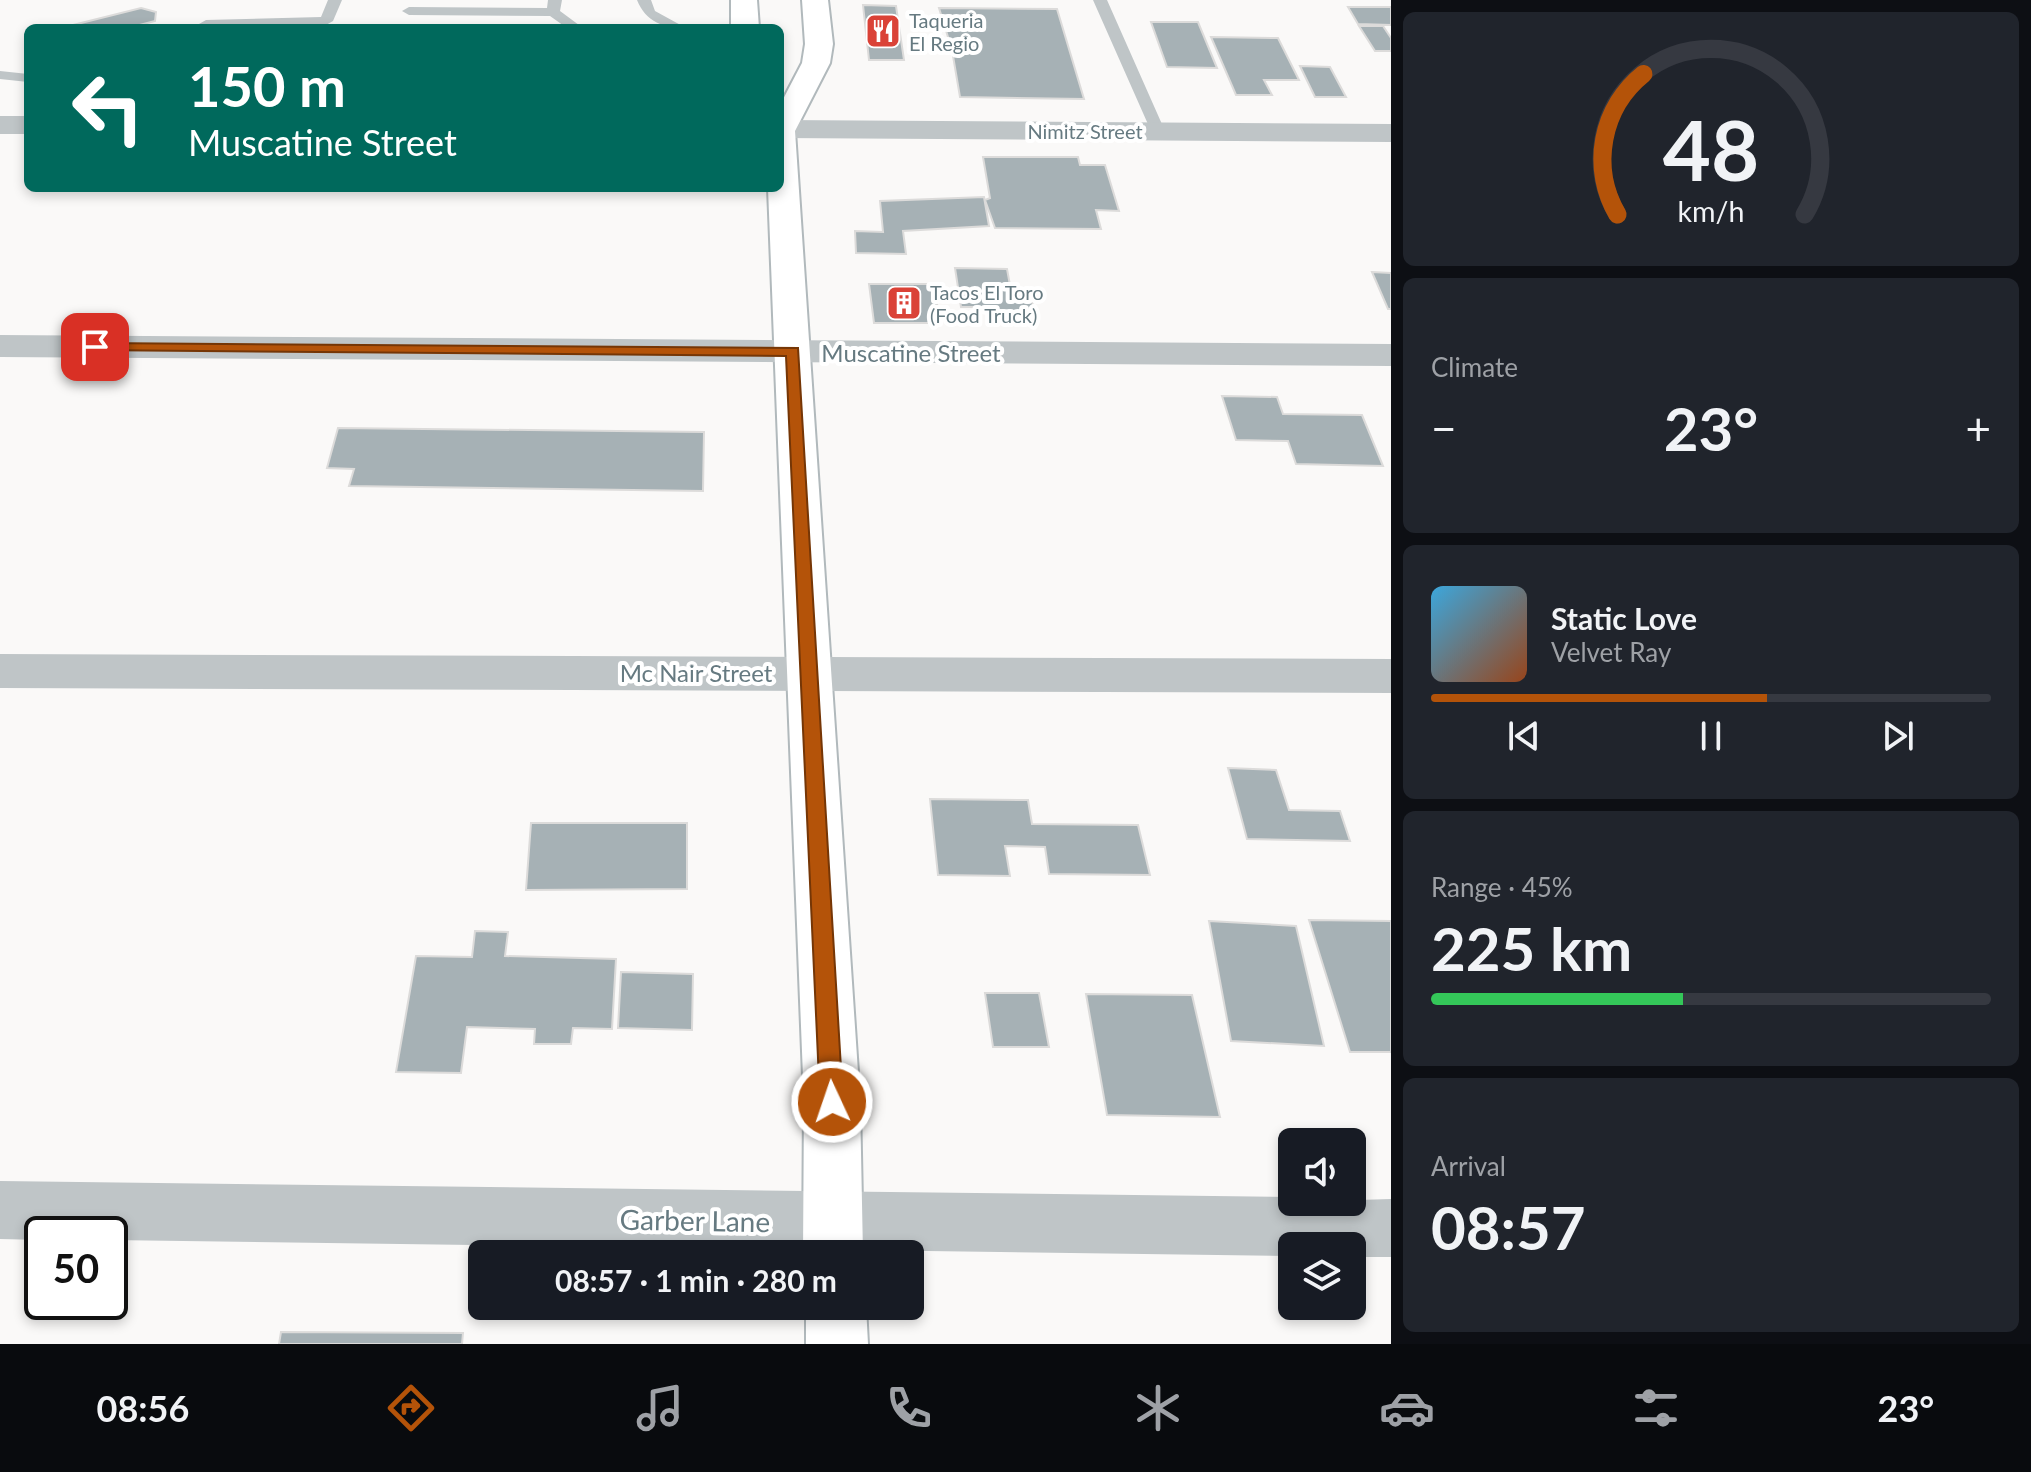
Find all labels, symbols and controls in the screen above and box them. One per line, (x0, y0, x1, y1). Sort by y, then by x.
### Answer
place label: Taqueria El Regio (909, 8, 983, 55)
restaurant icon: Taqueria El Regio (864, 12, 902, 50)
text: 150 m (188, 52, 346, 119)
icon: left (56, 56, 160, 160)
text: 48 (1663, 99, 1759, 199)
street label: Nimitz Street (1027, 119, 1143, 143)
text: Muscatine Street (188, 120, 457, 164)
text: km/h (1678, 194, 1744, 228)
place label: Tacos El Toro (Food Truck) (930, 280, 1044, 327)
building icon: Tacos El Toro (Food Truck) (885, 284, 923, 322)
pin (61, 313, 129, 381)
icon: arrive (73, 325, 117, 369)
street label: Muscatine Street (821, 338, 1001, 367)
text: Climate (1431, 351, 1518, 383)
text: 23° (1664, 392, 1758, 464)
text: − (1431, 402, 1457, 454)
text: + (1965, 402, 1991, 454)
text: Static Love (1551, 600, 1697, 636)
text: Velvet Ray (1551, 636, 1671, 668)
street label: Mc Nair Street (620, 658, 773, 687)
icon: previous (1502, 714, 1546, 758)
icon: pause (1689, 714, 1733, 758)
icon: next (1876, 714, 1920, 758)
text: Range · 45% (1431, 871, 1573, 903)
text: 225 km (1431, 912, 1632, 984)
position arrow (790, 1060, 874, 1144)
map controls (1278, 1128, 1366, 1320)
button: sound (1278, 1128, 1366, 1216)
text: Arrival (1431, 1150, 1506, 1182)
text: 08:57 (1431, 1191, 1586, 1263)
street label: Garber Lane (620, 1202, 770, 1238)
speed limit sign: 50 (24, 1216, 128, 1320)
button: layers (1278, 1232, 1366, 1320)
text: 08:57 · 1 min · 280 m (555, 1262, 837, 1298)
icon: directions (383, 1380, 439, 1436)
icon: music (632, 1380, 688, 1436)
icon: phone (881, 1380, 937, 1436)
icon: climate (1130, 1380, 1186, 1436)
icon: car (1379, 1380, 1435, 1436)
icon: filters (1628, 1380, 1684, 1436)
text: 08:56 (97, 1386, 189, 1430)
text: 23° (1878, 1386, 1934, 1430)

